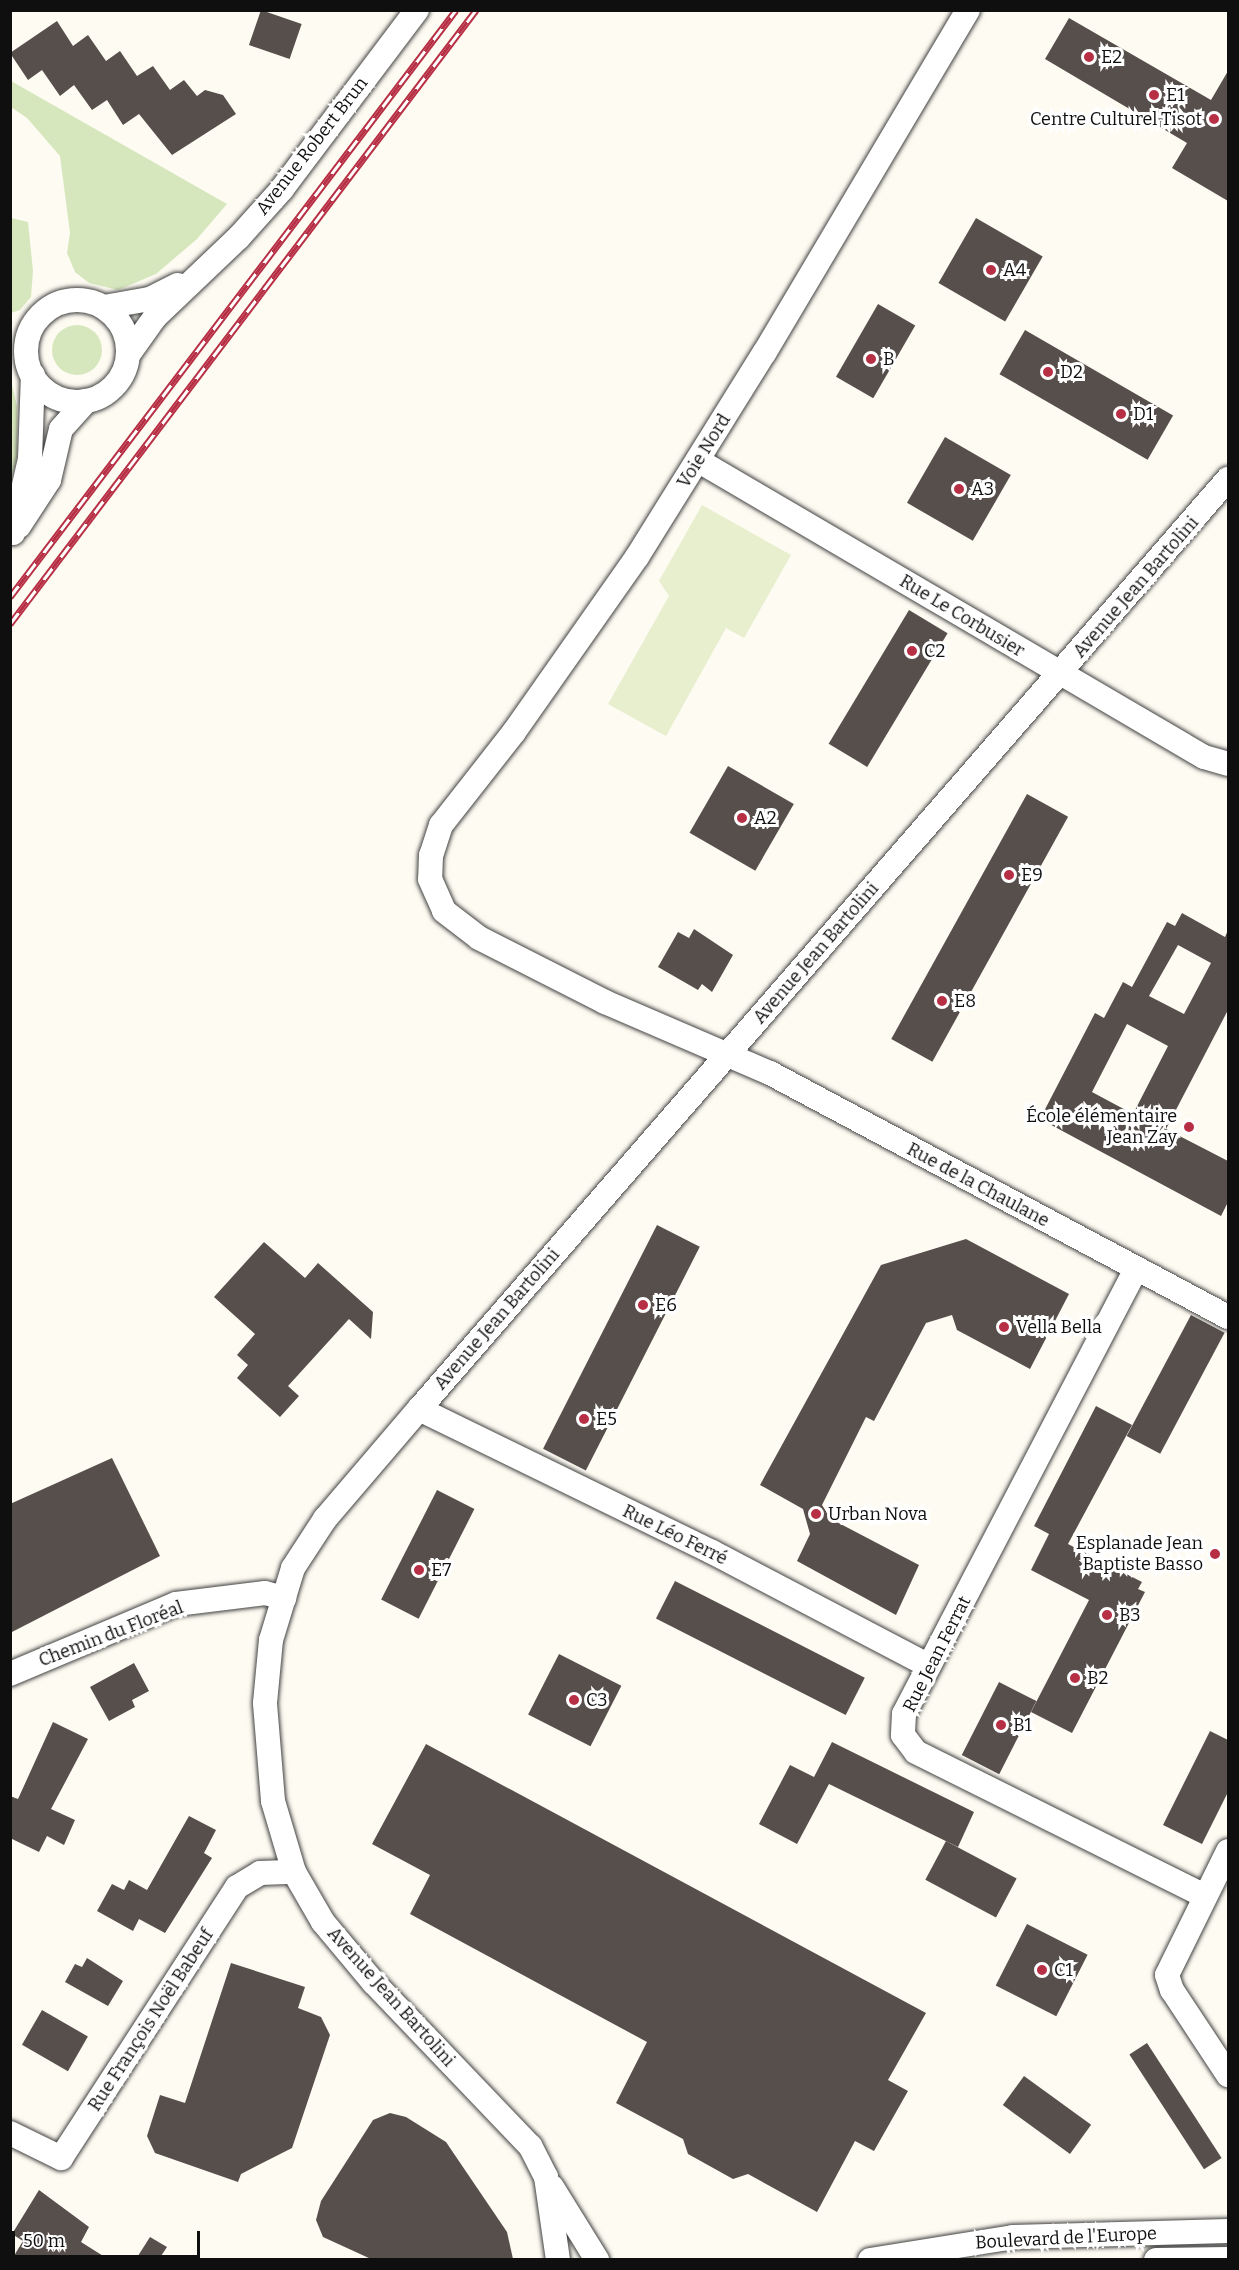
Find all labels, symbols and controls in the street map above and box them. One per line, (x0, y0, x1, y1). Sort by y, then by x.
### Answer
place label: E2 (1101, 46, 1122, 68)
marker: E2 (1082, 50, 1096, 64)
street label: Avenue Robert Brun (252, 73, 372, 219)
place label: E1 (1166, 84, 1184, 106)
marker: E1 (1147, 88, 1161, 102)
place label: Centre Culturel Tisot (1030, 108, 1202, 130)
marker: Centre Culturel Tisot (1207, 112, 1221, 126)
place label: A4 (1003, 259, 1026, 281)
marker: A4 (984, 263, 998, 277)
place label: B (883, 348, 895, 370)
marker: B (864, 352, 878, 366)
place label: D2 (1060, 361, 1083, 383)
marker: D2 (1041, 365, 1055, 379)
place label: D1 (1133, 403, 1153, 425)
marker: D1 (1114, 407, 1128, 421)
street label: Voie Nord (673, 410, 735, 492)
place label: A3 (971, 478, 994, 500)
marker: A3 (952, 482, 966, 496)
street label: Avenue Jean Bartolini (1069, 512, 1203, 662)
street label: Rue Le Corbusier (896, 570, 1028, 662)
place label: C2 (924, 640, 945, 662)
marker: C2 (905, 644, 919, 658)
place label: A2 (754, 807, 777, 829)
marker: A2 (735, 811, 749, 825)
place label: E9 (1021, 864, 1043, 886)
marker: E9 (1002, 868, 1016, 882)
street label: Avenue Jean Bartolini (749, 878, 883, 1028)
place label: E8 (954, 990, 976, 1012)
marker: E8 (935, 994, 949, 1008)
place label: École élémentaire Jean Zay (1026, 1106, 1177, 1148)
marker: École élémentaire Jean Zay (1182, 1120, 1196, 1134)
street label: Rue de la Chaulane (903, 1138, 1053, 1232)
street label: Avenue Jean Bartolini (430, 1244, 564, 1394)
place label: E6 (655, 1294, 677, 1316)
marker: E6 (636, 1298, 650, 1312)
place label: Vella Bella (1016, 1316, 1102, 1338)
marker: Vella Bella (997, 1320, 1011, 1334)
place label: E5 (596, 1408, 617, 1430)
marker: E5 (577, 1412, 591, 1426)
street label: Rue Léo Ferré (619, 1500, 731, 1570)
place label: Urban Nova (828, 1503, 927, 1525)
marker: Urban Nova (809, 1507, 823, 1521)
place label: Esplanade Jean Baptiste Basso (1076, 1533, 1203, 1576)
marker: Esplanade Jean Baptiste Basso (1208, 1547, 1222, 1561)
place label: E7 (431, 1559, 451, 1581)
marker: E7 (412, 1563, 426, 1577)
street label: Rue Jean Ferrat (899, 1592, 975, 1716)
street label: Chemin du Floréal (36, 1597, 186, 1671)
place label: B3 (1119, 1604, 1141, 1626)
marker: B3 (1100, 1608, 1114, 1622)
place label: B2 (1087, 1667, 1108, 1689)
marker: B2 (1068, 1671, 1082, 1685)
place label: C3 (586, 1689, 608, 1711)
marker: C3 (567, 1693, 581, 1707)
place label: B1 (1013, 1714, 1032, 1736)
marker: B1 (994, 1718, 1008, 1732)
street label: Avenue Jean Bartolini (323, 1923, 459, 2071)
street label: Rue François Noël Babeuf (84, 1925, 218, 2115)
place label: C1 (1054, 1959, 1073, 1981)
marker: C1 (1035, 1963, 1049, 1977)
scale bar (15, 2219, 202, 2257)
street label: Boulevard de l'Europe (975, 2222, 1157, 2254)
text: 50 m (23, 2230, 65, 2252)

